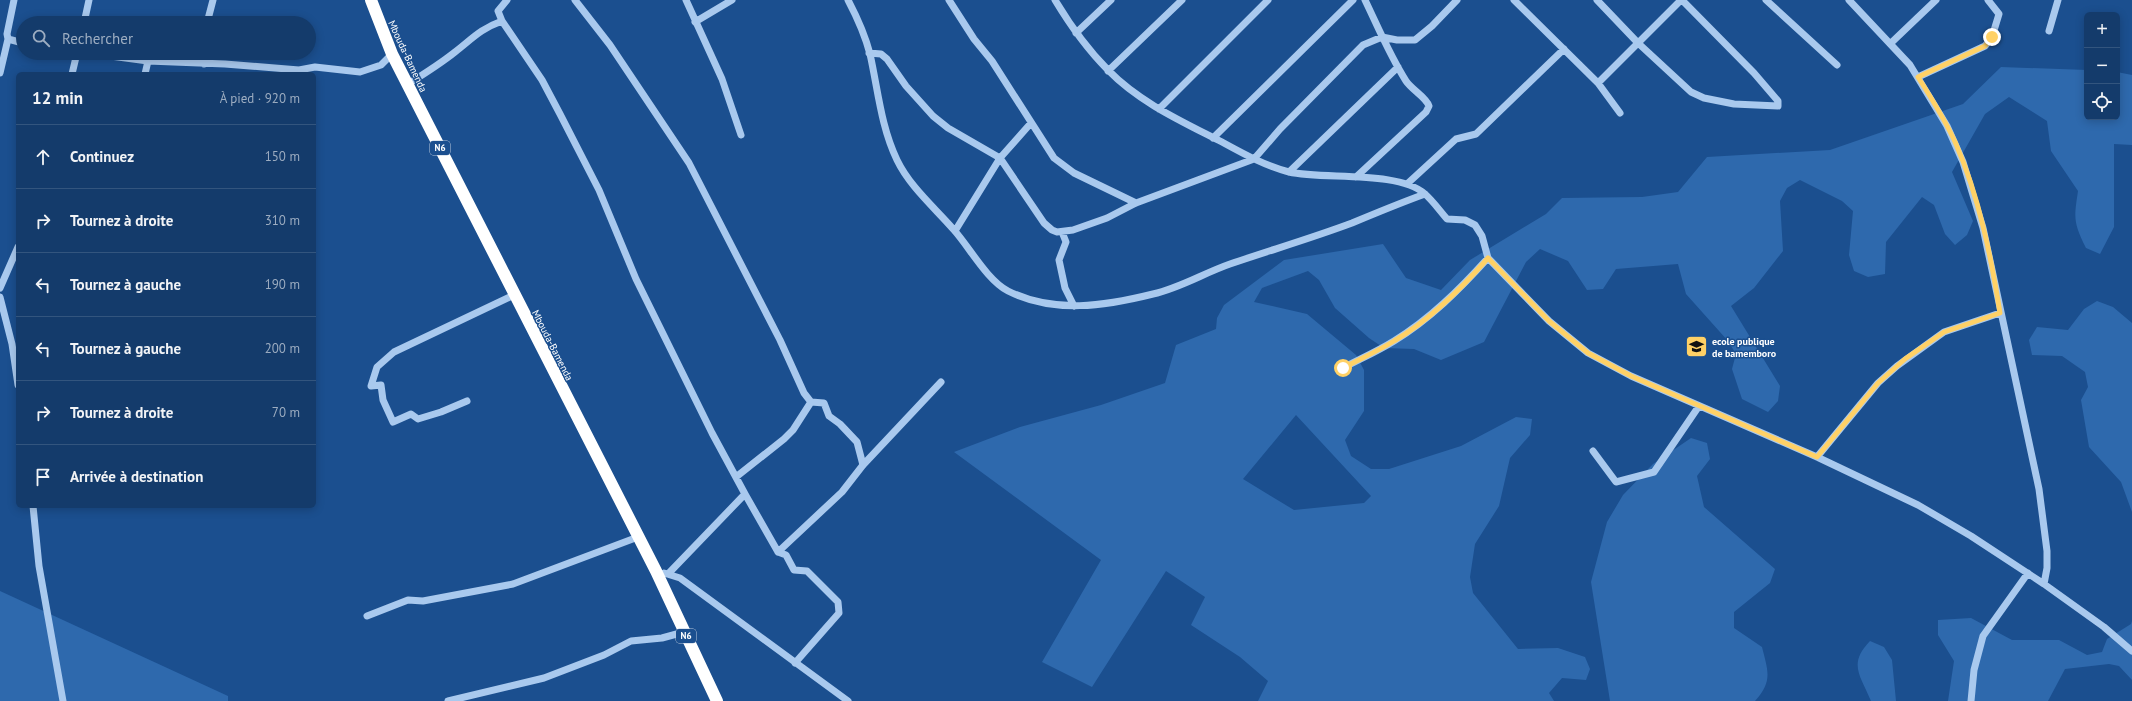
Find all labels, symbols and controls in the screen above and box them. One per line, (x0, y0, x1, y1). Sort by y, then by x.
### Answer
map controls (2084, 12, 2120, 120)
button: + (2084, 12, 2120, 48)
search box (16, 16, 316, 60)
street label: Mbouda-Bamenda (385, 18, 430, 94)
icon: search (30, 27, 52, 49)
route end (1983, 28, 2001, 46)
text: Rechercher (62, 29, 133, 48)
button: − (2084, 48, 2120, 84)
button: locate (2084, 84, 2120, 120)
text: 12 min (32, 87, 83, 109)
text: À pied · 920 m (220, 90, 300, 107)
road number: N6 (430, 141, 450, 155)
icon: ahead (32, 146, 54, 168)
text: Continuez (70, 147, 134, 166)
text: 150 m (265, 148, 300, 165)
icon: right (32, 210, 54, 232)
text: Tournez à droite (70, 211, 173, 230)
text: 310 m (265, 212, 300, 229)
icon: left (32, 274, 54, 296)
text: Tournez à gauche (70, 275, 181, 294)
text: 190 m (265, 276, 300, 293)
street label: Mbouda-Bamenda (529, 308, 576, 383)
school or university icon: ecole publique de bamemboro (1683, 334, 1709, 360)
place label: ecole publique de bamemboro (1712, 335, 1777, 360)
icon: left (32, 338, 54, 360)
text: Tournez à gauche (70, 339, 181, 358)
text: 200 m (265, 340, 300, 357)
route start (1334, 359, 1352, 377)
icon: right (32, 402, 54, 424)
text: Tournez à droite (70, 403, 173, 422)
text: 70 m (272, 404, 300, 421)
icon: arrive (32, 466, 54, 488)
text: Arrivée à destination (70, 467, 203, 486)
road number: N6 (676, 629, 696, 643)

